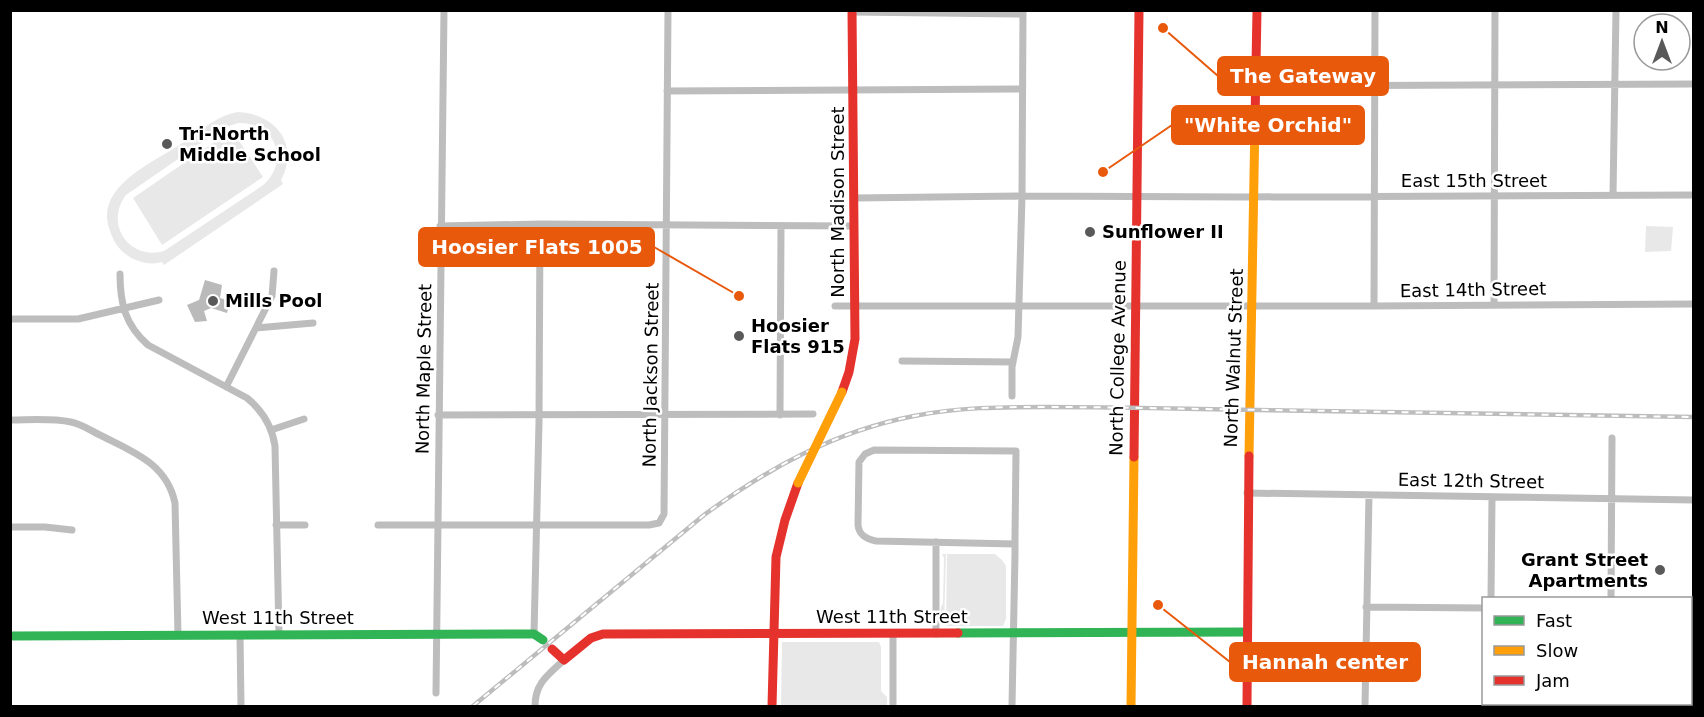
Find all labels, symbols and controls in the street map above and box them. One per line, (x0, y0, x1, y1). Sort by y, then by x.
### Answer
north arrow (1632, 12, 1692, 72)
text: N (1655, 18, 1669, 37)
callout: The Gateway (1218, 57, 1388, 95)
text: The Gateway (1230, 64, 1376, 88)
street label: North Madison Street (827, 106, 848, 298)
callout: "White Orchid" (1172, 106, 1364, 144)
text: "White Orchid" (1184, 113, 1352, 137)
place label: Tri-North Middle School (179, 123, 321, 165)
marker: Tri-North Middle School (160, 137, 174, 151)
street label: East 15th Street (1401, 170, 1547, 191)
place label: Sunflower II (1102, 221, 1224, 242)
marker: Sunflower II (1083, 225, 1097, 239)
callout: Hoosier Flats 1005 (419, 228, 654, 266)
text: Hoosier Flats 1005 (431, 235, 643, 259)
street label: North College Avenue (1105, 260, 1130, 456)
street label: North Walnut Street (1220, 268, 1247, 448)
street label: East 14th Street (1400, 278, 1546, 301)
street label: North Jackson Street (638, 282, 663, 468)
street label: North Maple Street (412, 284, 435, 454)
place label: Mills Pool (225, 290, 323, 311)
marker: Mills Pool (206, 294, 220, 308)
place label: Hoosier Flats 915 (751, 315, 845, 357)
marker: Hoosier Flats 915 (732, 329, 746, 343)
street label: East 12th Street (1398, 469, 1544, 492)
place label: Grant Street Apartments (1521, 549, 1648, 591)
marker: Grant Street Apartments (1653, 563, 1667, 577)
legend (1482, 597, 1692, 705)
street label: West 11th Street (816, 606, 968, 627)
street label: West 11th Street (202, 607, 354, 628)
text: Fast (1536, 610, 1572, 631)
text: Slow (1536, 640, 1578, 661)
callout: Hannah center (1230, 643, 1420, 681)
text: Hannah center (1242, 650, 1408, 674)
text: Jam (1535, 670, 1570, 691)

